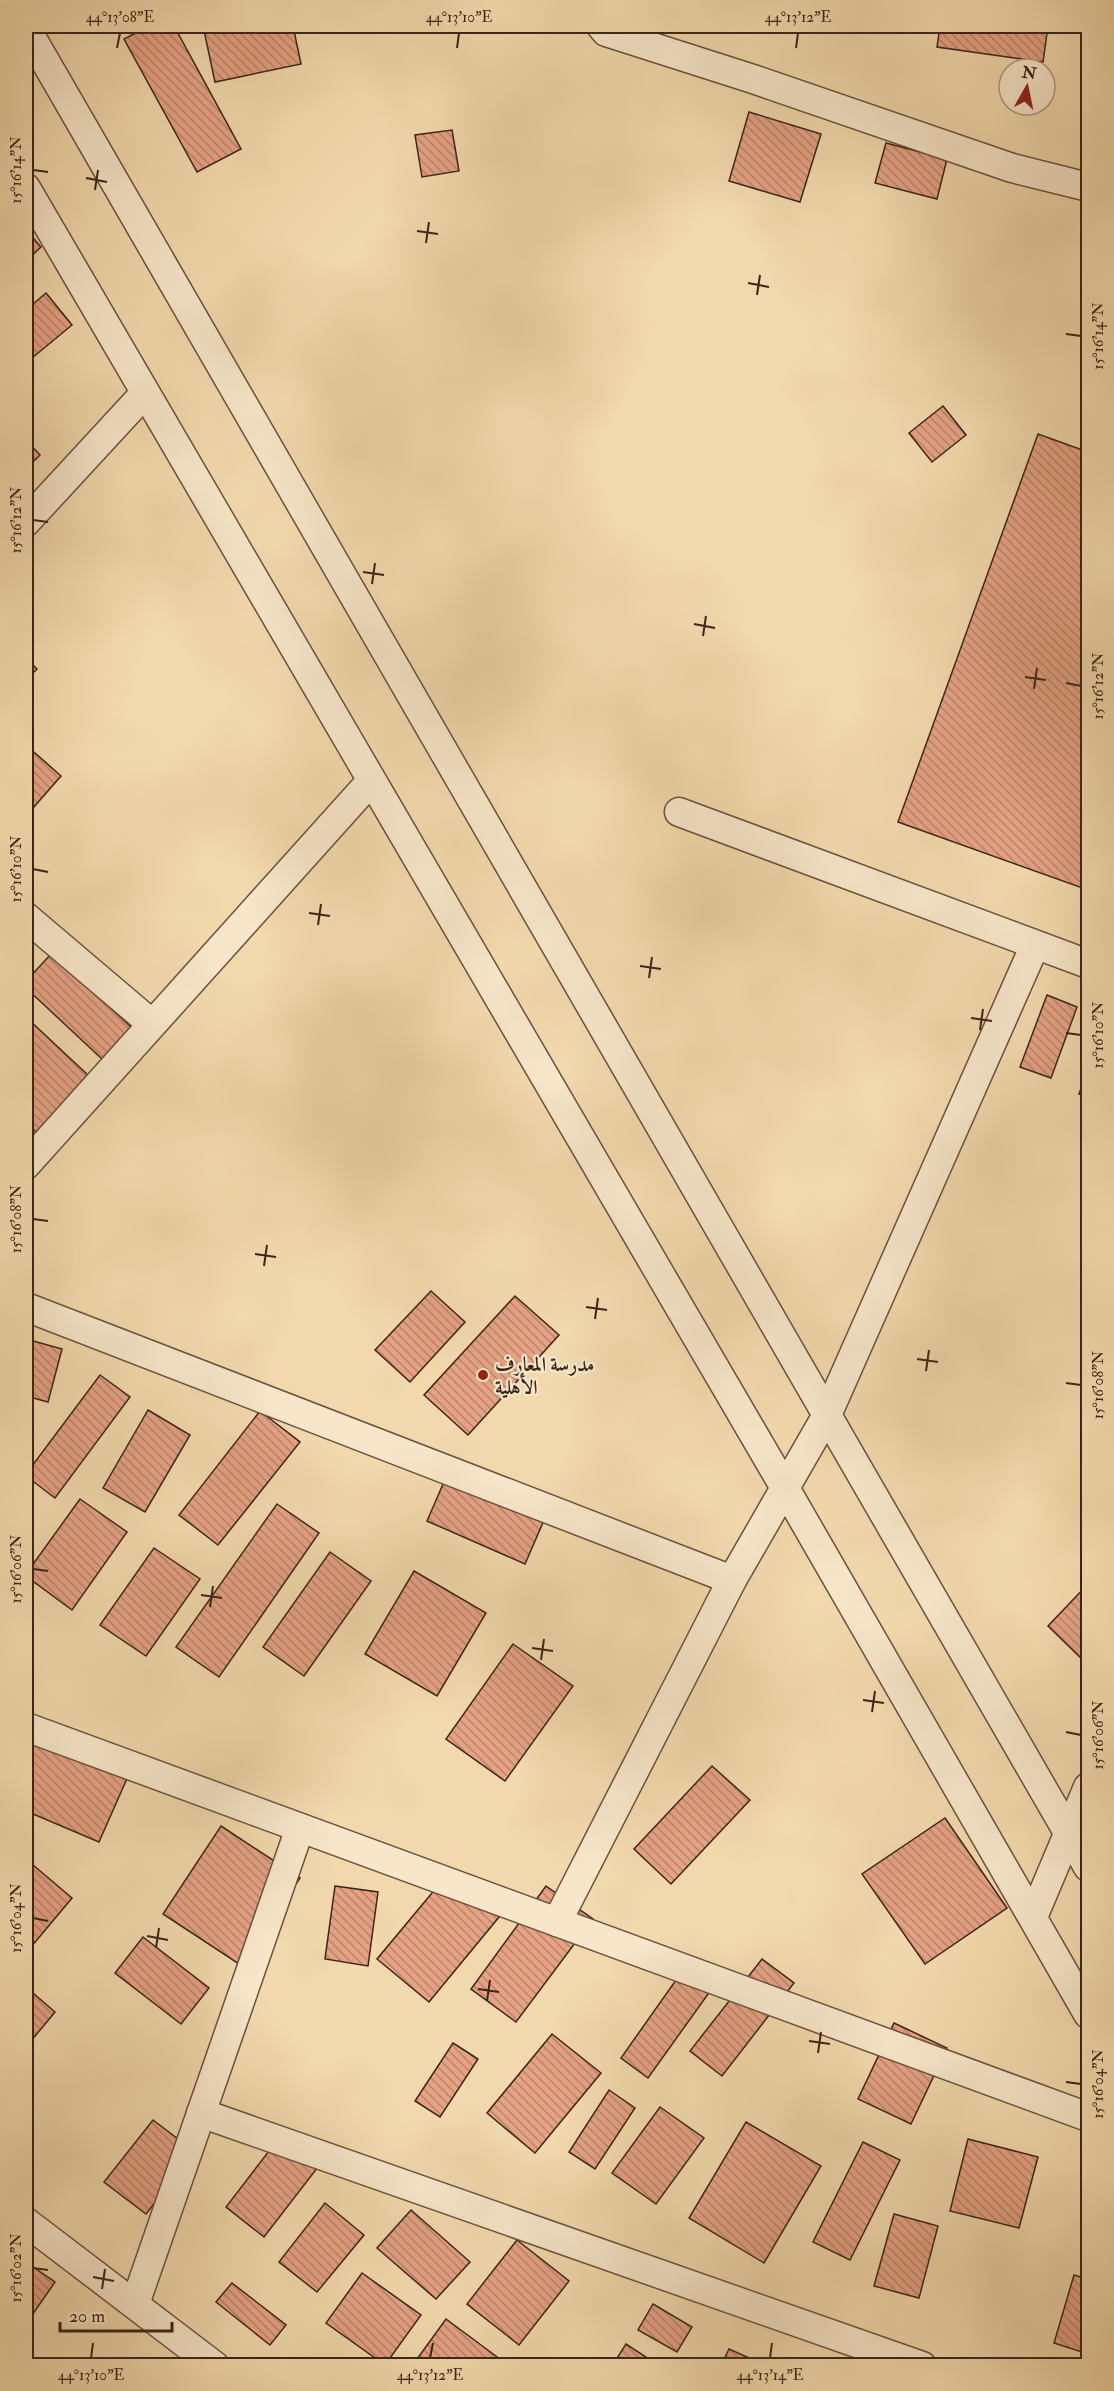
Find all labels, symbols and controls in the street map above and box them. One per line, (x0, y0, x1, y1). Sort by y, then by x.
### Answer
text: 44°13'08"E (86, 8, 154, 27)
text: 44°13'10"E (426, 8, 493, 27)
text: 44°13'12"E (765, 8, 832, 27)
north arrow (997, 57, 1057, 117)
text: N (1020, 62, 1038, 84)
text: 15°16'14"N (7, 136, 26, 204)
text: 15°16'14"N (1089, 302, 1108, 370)
text: 15°16'12"N (7, 486, 26, 553)
text: 15°16'12"N (1089, 652, 1108, 719)
text: 15°16'10"N (7, 835, 26, 902)
text: 15°16'10"N (1089, 1001, 1108, 1068)
text: 15°16'08"N (7, 1184, 26, 1253)
text: 15°16'08"N (1089, 1350, 1108, 1419)
place label: مدرسة المعارف الأهلية (495, 1352, 594, 1400)
marker: مدرسة المعارف الأهلية (476, 1368, 490, 1382)
text: 15°16'06"N (7, 1534, 26, 1604)
text: 15°16'06"N (1089, 1700, 1108, 1770)
text: 15°16'04"N (7, 1883, 26, 1953)
text: 15°16'04"N (1089, 2049, 1108, 2119)
text: 15°16'02"N (7, 2233, 26, 2303)
scale bar (60, 2295, 172, 2333)
text: 20 m (69, 2305, 105, 2328)
text: 44°13'10"E (58, 2366, 125, 2385)
text: 44°13'12"E (397, 2366, 464, 2385)
text: 44°13'14"E (736, 2366, 804, 2385)

